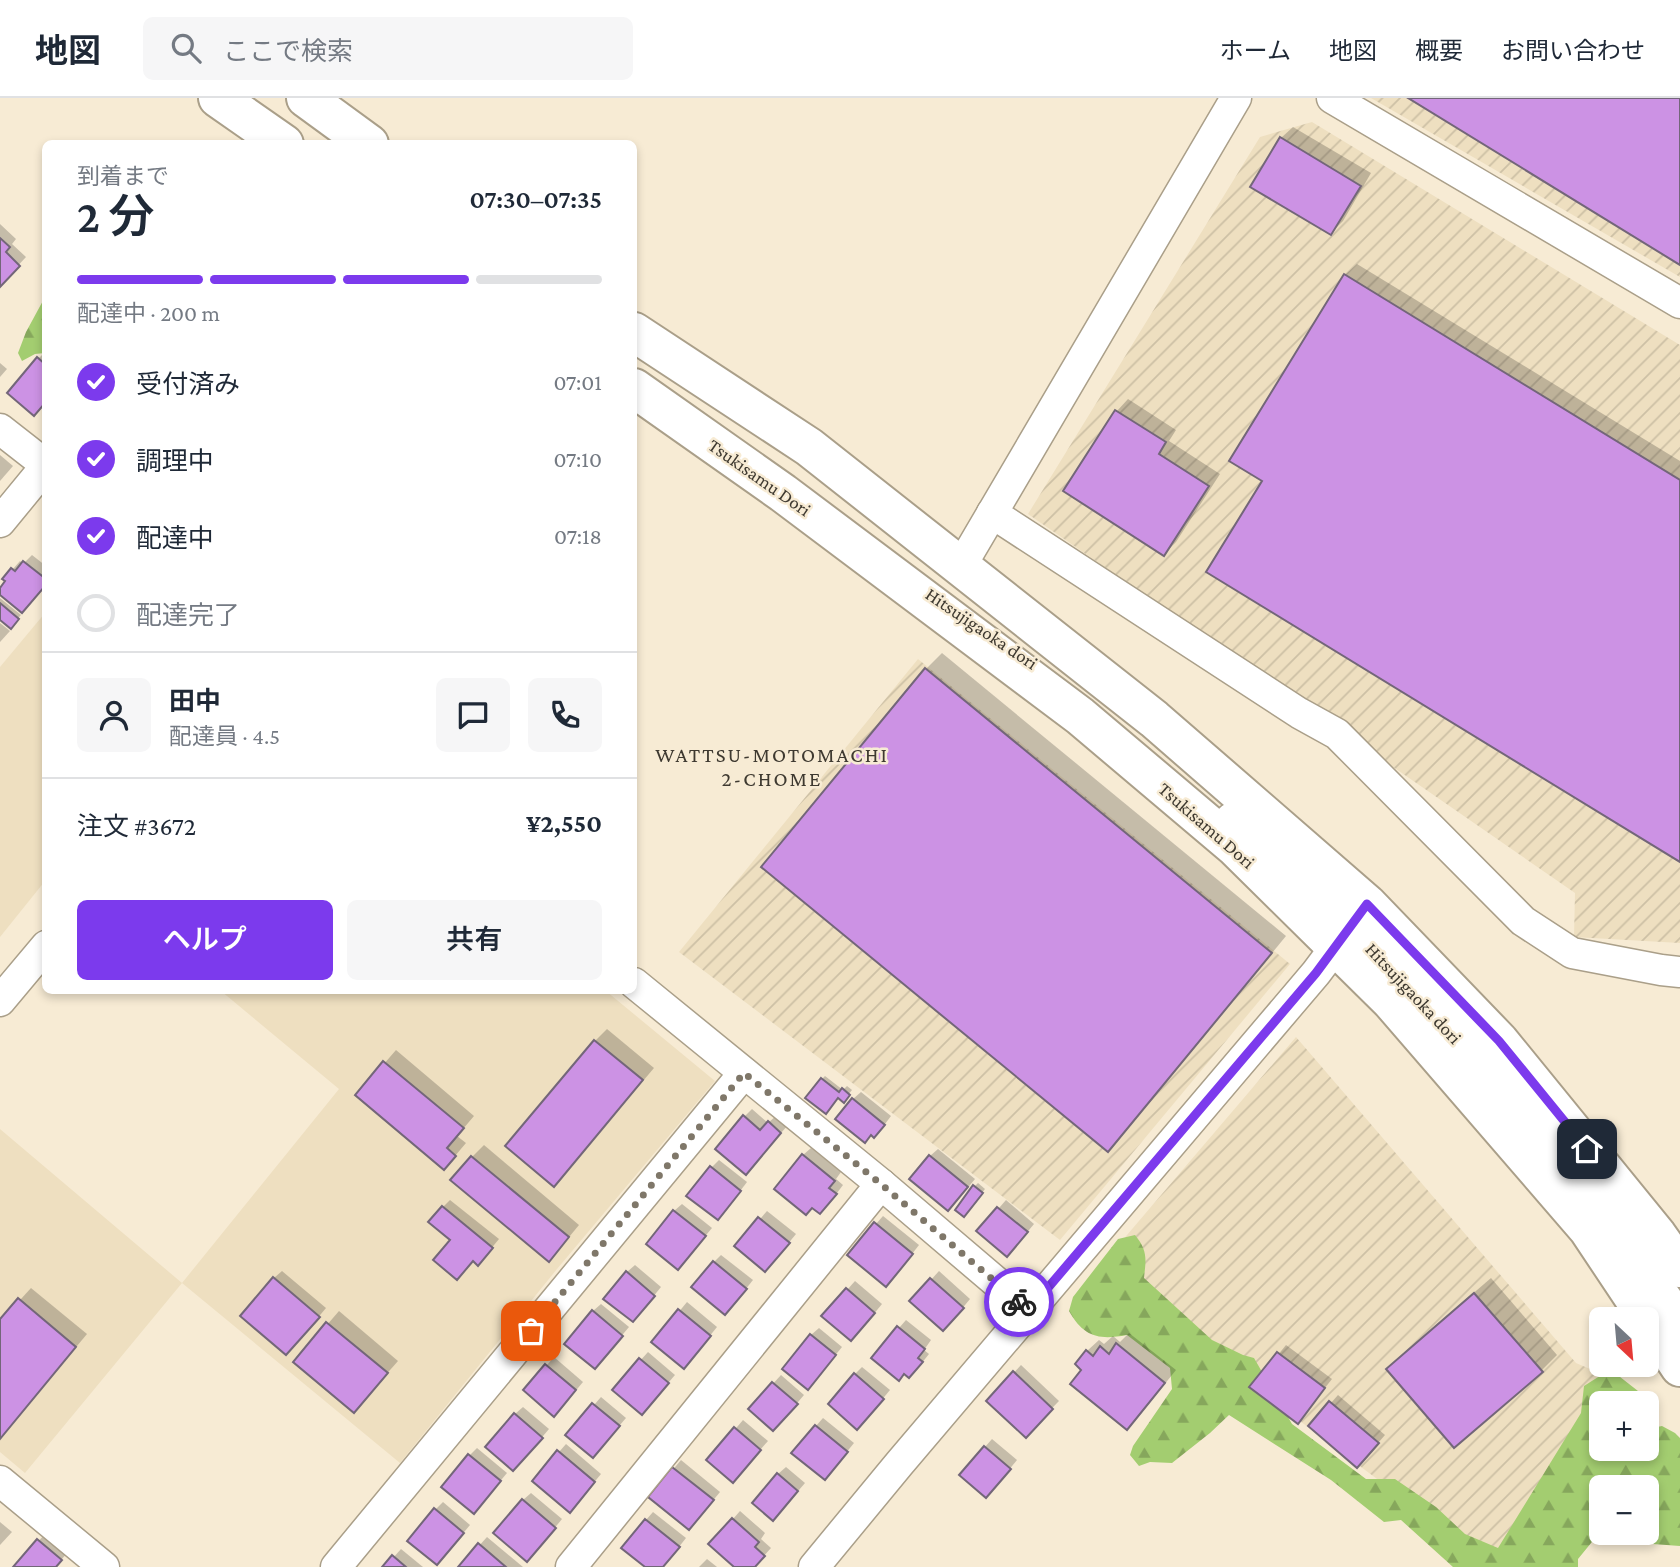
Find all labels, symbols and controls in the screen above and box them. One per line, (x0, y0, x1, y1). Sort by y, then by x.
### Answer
search box (143, 17, 633, 80)
icon: search (167, 29, 205, 67)
text: 地図 (35, 32, 101, 69)
text: ここで検索 (223, 37, 353, 66)
text: ホーム (1220, 37, 1291, 64)
text: 地図 (1329, 37, 1377, 64)
text: 概要 (1415, 37, 1463, 64)
text: お問い合わせ (1501, 37, 1645, 64)
text: 到着まで (77, 163, 169, 189)
text: 07:30–07:35 (470, 185, 602, 214)
text: 2 分 (77, 191, 155, 242)
text: 配達中 · 200 m (77, 300, 220, 326)
icon: check (77, 363, 115, 401)
text: 07:01 (553, 369, 602, 395)
text: 受付済み (136, 370, 240, 399)
street label: Tsukisamu Dori (704, 434, 815, 520)
icon: check (77, 440, 115, 478)
text: 07:10 (553, 446, 602, 472)
text: 調理中 (136, 447, 214, 476)
icon: check (77, 517, 115, 555)
text: 07:18 (554, 523, 602, 549)
text: 配達中 (136, 524, 214, 553)
street label: Hitsujigaoka dori (921, 583, 1042, 674)
text: 配達完了 (136, 601, 240, 630)
button: person (77, 678, 151, 752)
button: chat (436, 678, 510, 752)
button: phone (528, 678, 602, 752)
text: 田中 (169, 687, 221, 716)
text: 配達員 · 4.5 (169, 723, 280, 749)
district label: WATTSU-MOTOMACHI 2-CHOME (655, 743, 889, 791)
street label: Tsukisamu Dori (1154, 778, 1259, 873)
text: ¥2,550 (526, 809, 602, 838)
text: 注文 #3672 (77, 812, 196, 841)
button: ヘルプ (77, 900, 333, 980)
button: 共有 (347, 900, 602, 980)
street label: Hitsujigaoka dori (1361, 938, 1466, 1049)
pin (1557, 1119, 1617, 1179)
icon: home (1568, 1130, 1606, 1168)
courier (984, 1267, 1054, 1337)
icon: bike (1000, 1283, 1038, 1321)
pin (501, 1301, 561, 1361)
north arrow (1589, 1307, 1659, 1377)
map controls (1589, 1307, 1659, 1545)
icon: bag (512, 1312, 550, 1350)
button: + (1589, 1391, 1659, 1461)
button: − (1589, 1475, 1659, 1545)

